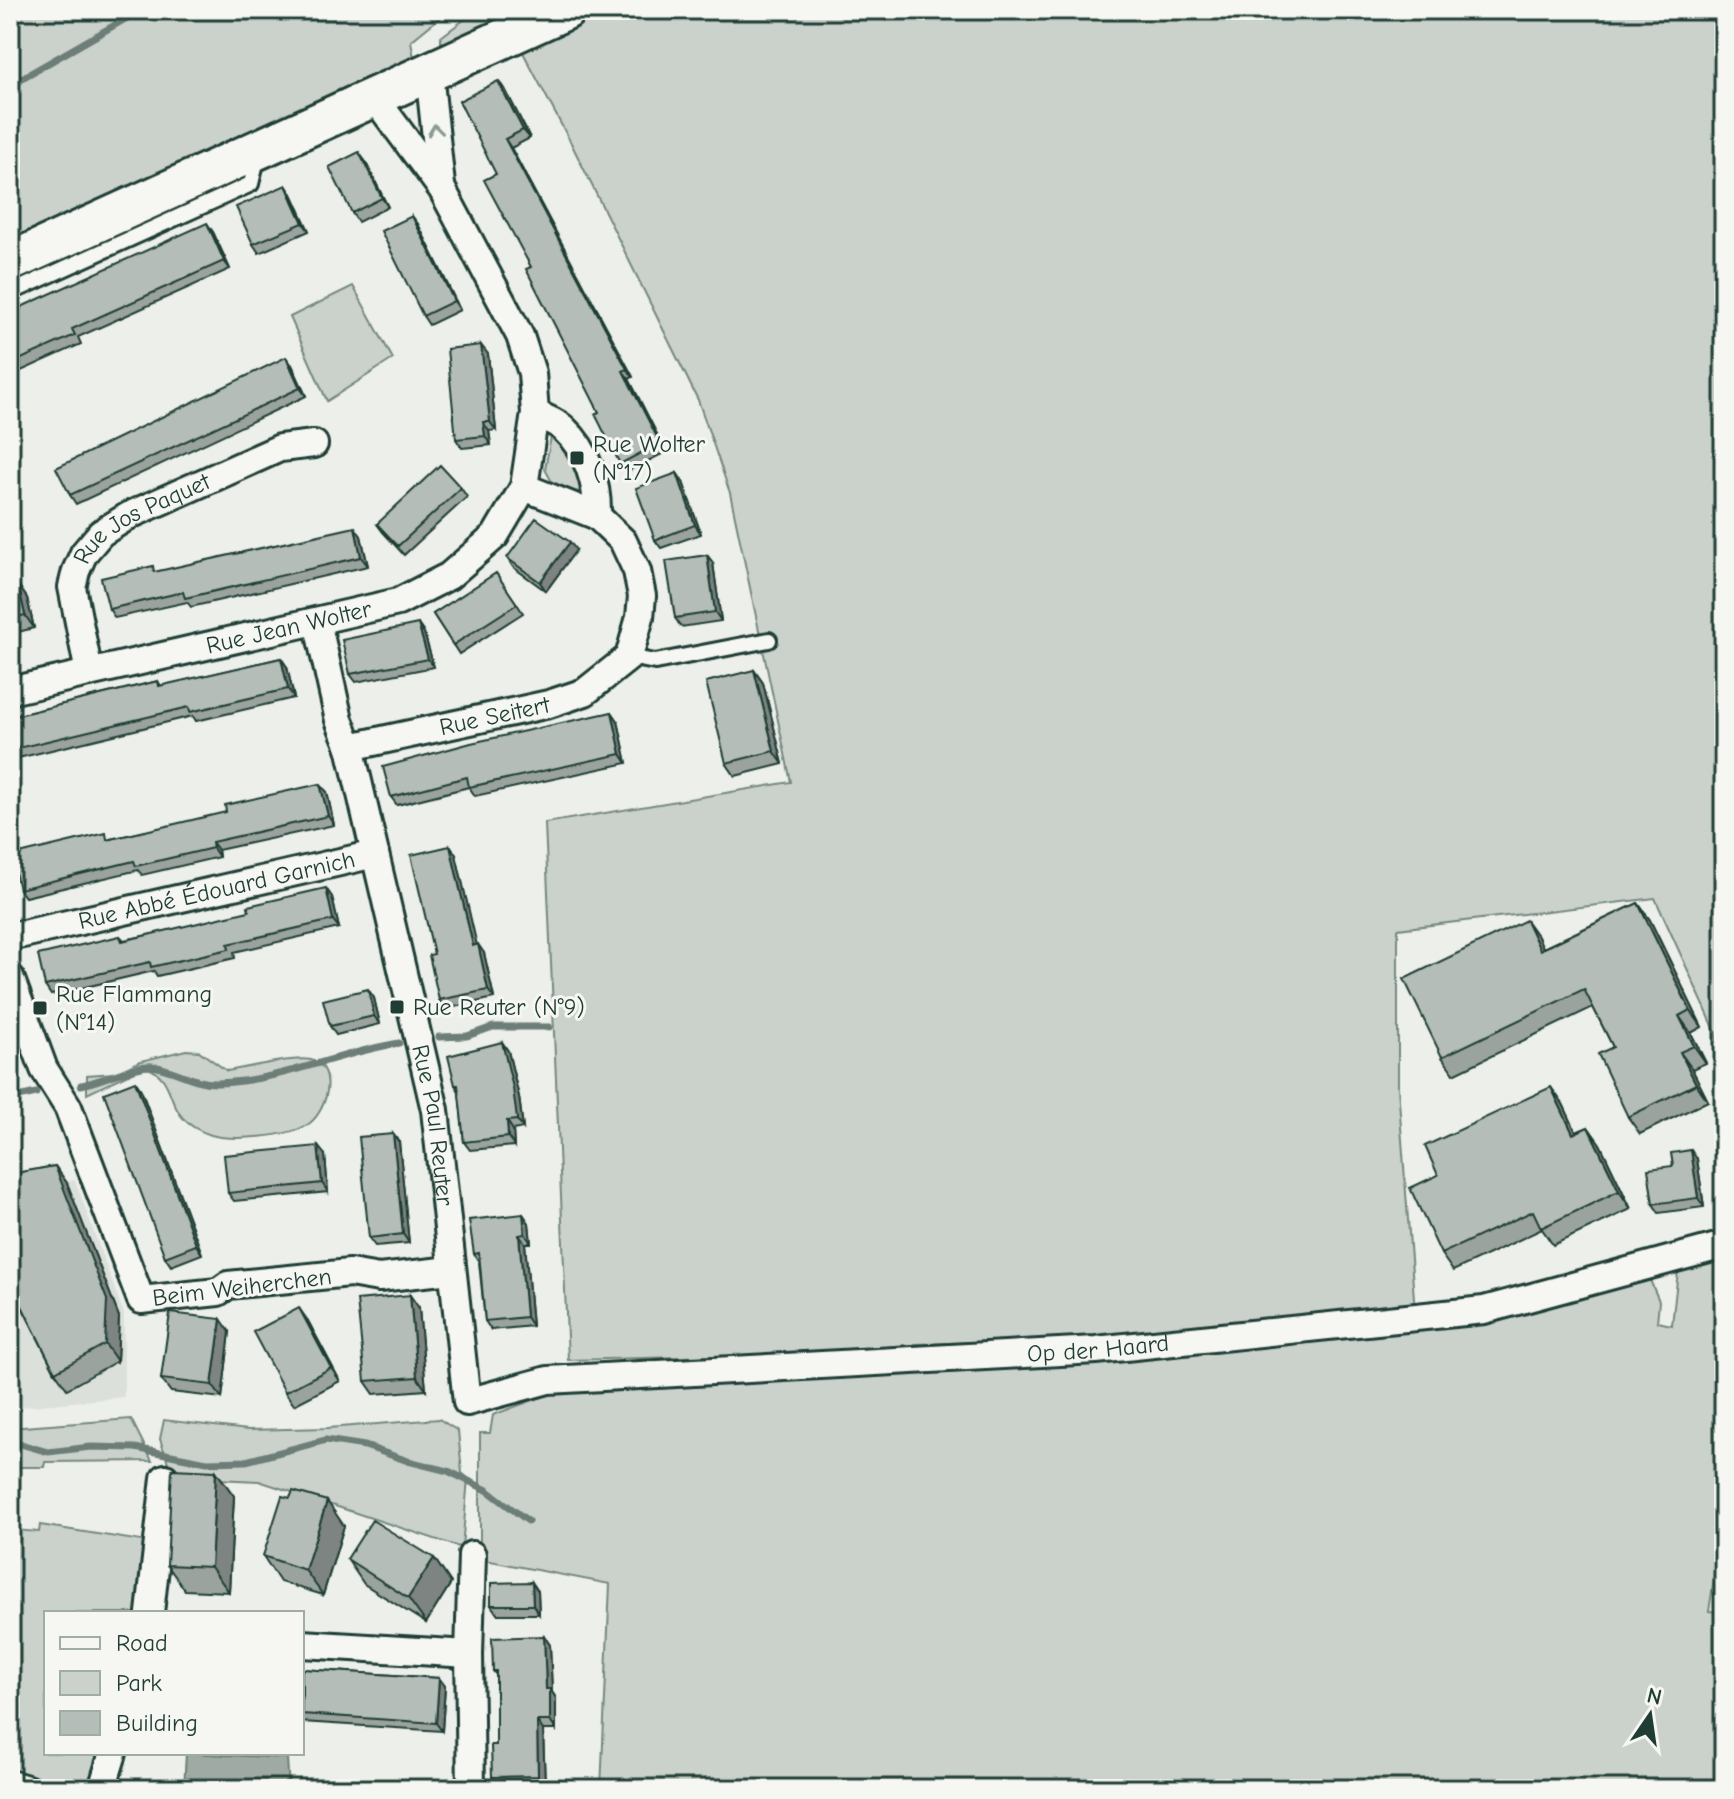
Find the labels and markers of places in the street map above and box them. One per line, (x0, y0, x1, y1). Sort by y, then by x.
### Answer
place label: Rue Wolter (N°17) (593, 430, 706, 486)
marker: Rue Wolter (N°17) (568, 449, 586, 467)
place label: Rue Flammang (N°14) (56, 980, 212, 1036)
place label: Rue Reuter (N°9) (413, 993, 585, 1021)
marker: Rue Reuter (N°9) (388, 998, 406, 1016)
marker: Rue Flammang (N°14) (31, 999, 49, 1017)

